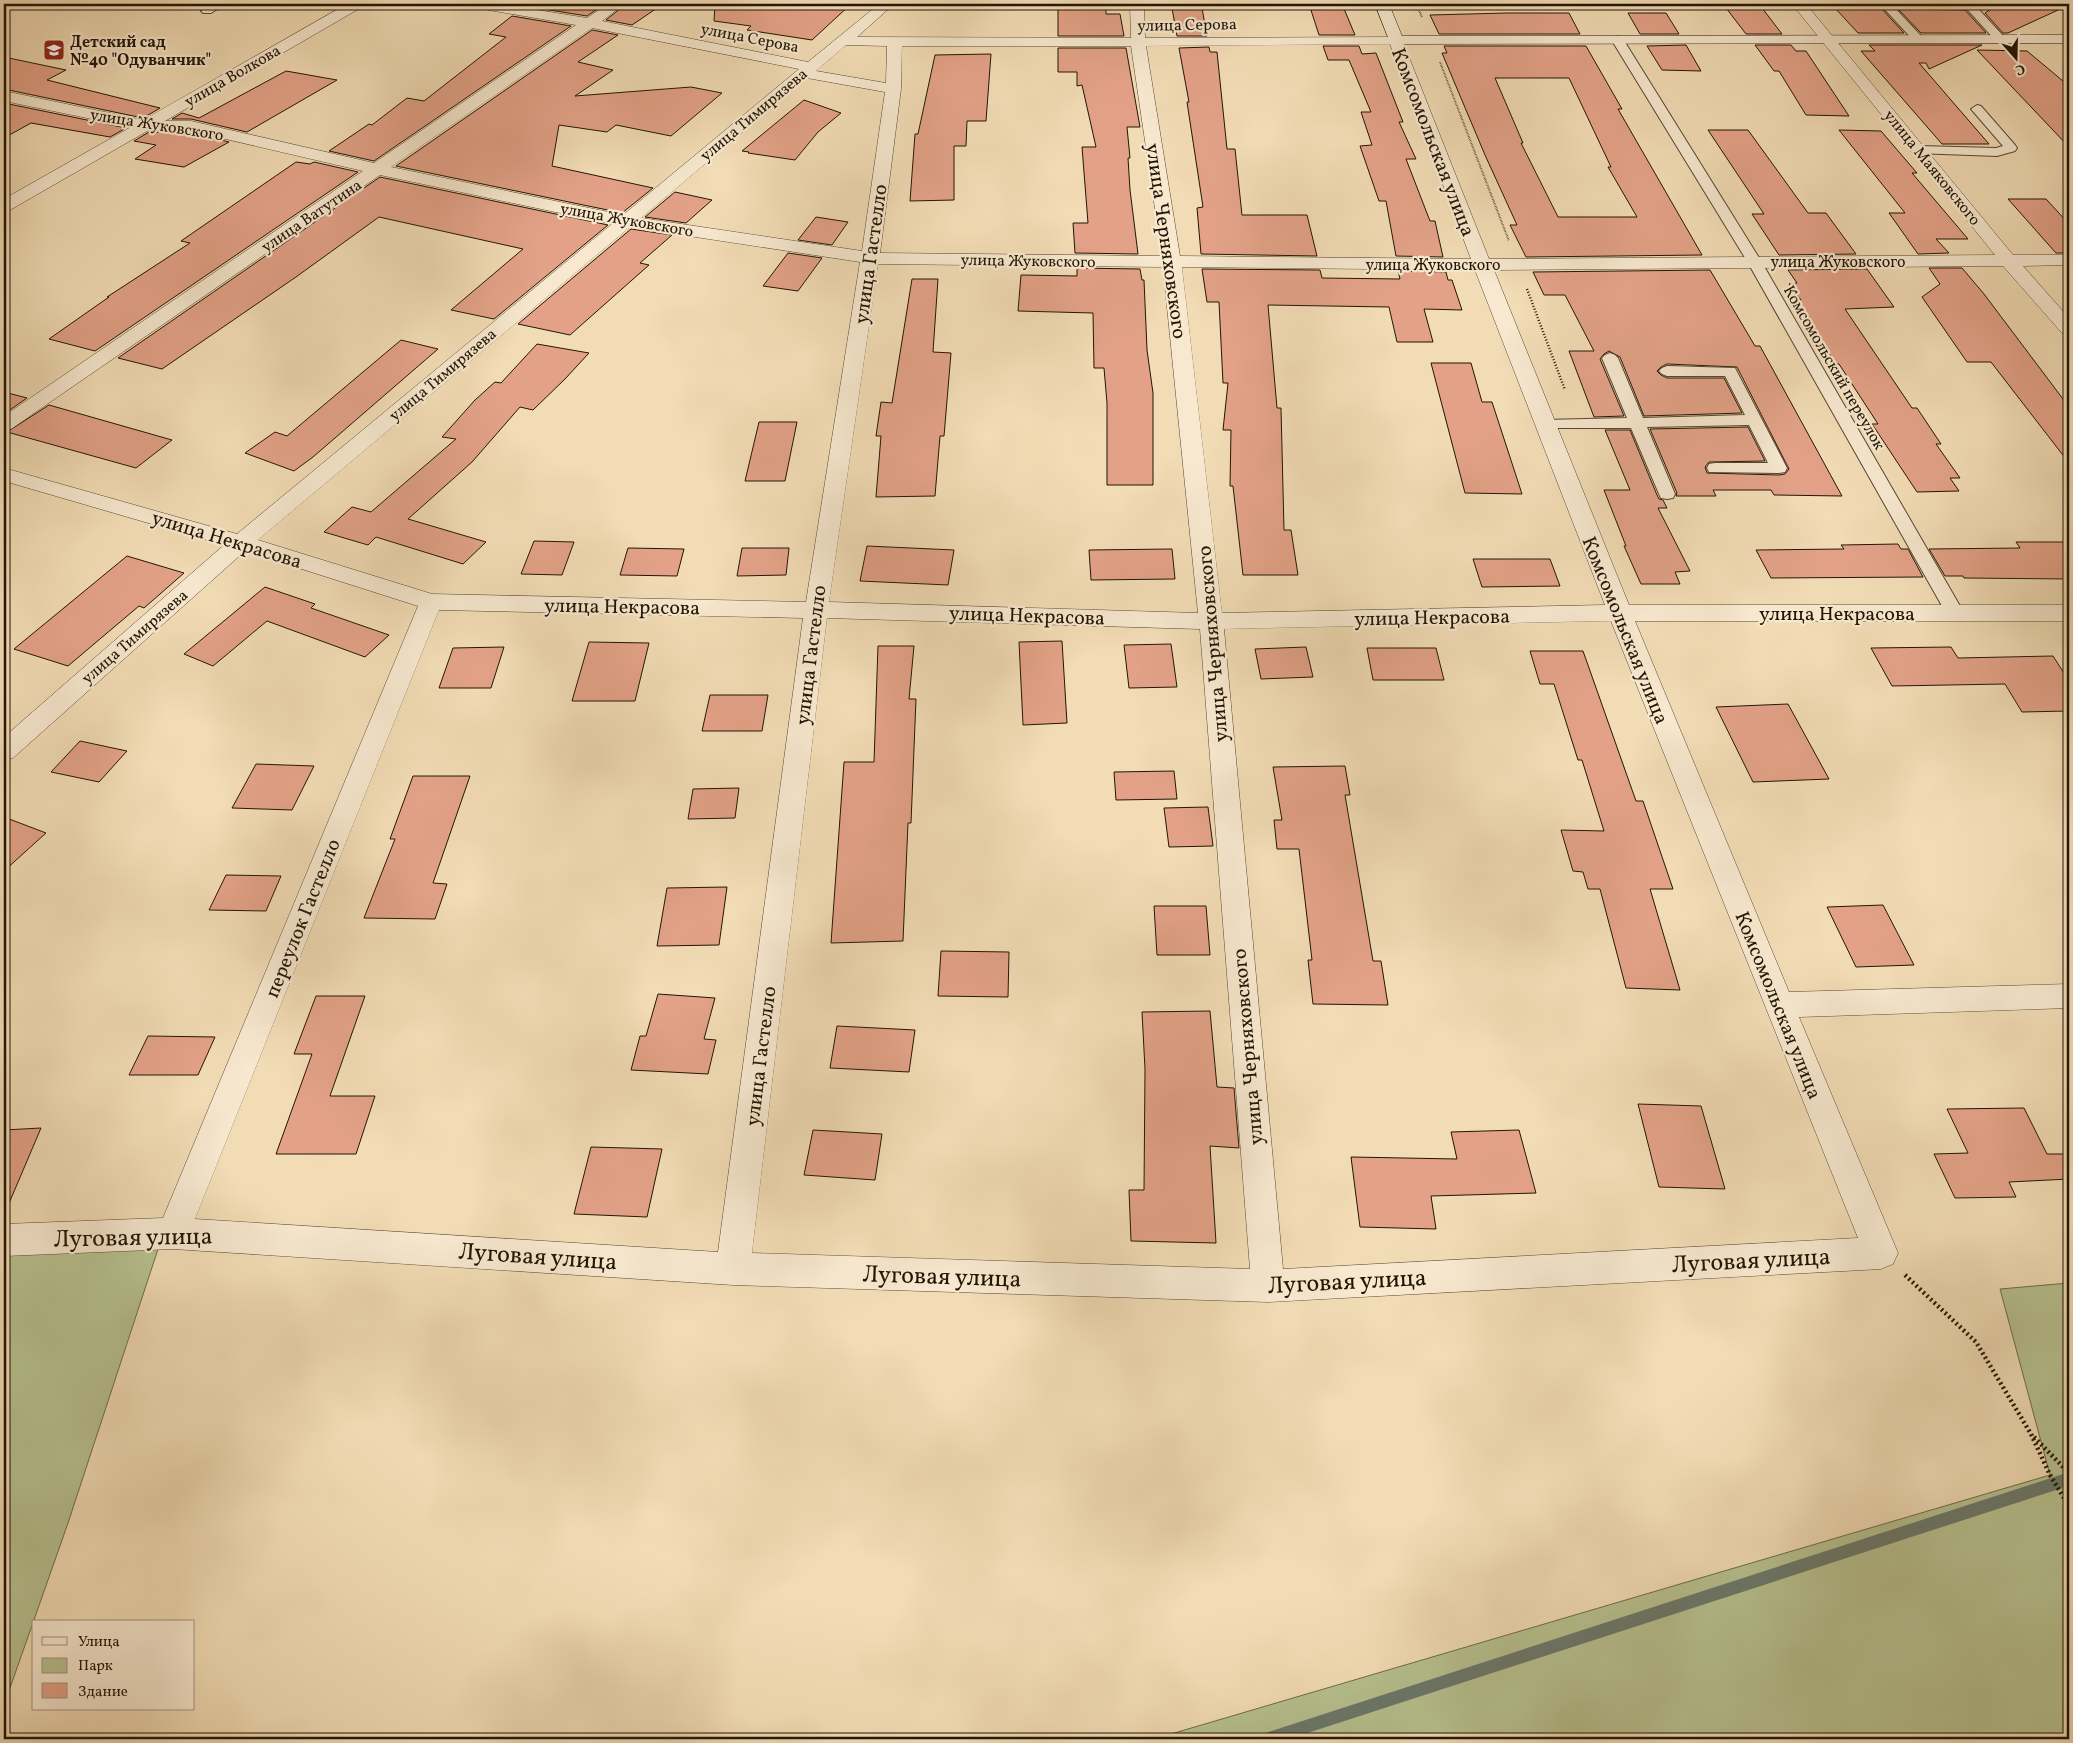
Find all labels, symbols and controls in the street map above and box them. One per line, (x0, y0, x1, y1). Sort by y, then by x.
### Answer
street label: улица Серова (1137, 14, 1237, 38)
street label: улица Серова (699, 19, 801, 59)
place label: Детский сад №40 "Одуванчик" (70, 32, 211, 72)
north arrow (1990, 32, 2040, 82)
school or university icon: Детский сад №40 "Одуванчик" (42, 38, 66, 62)
street label: улица Волкова (181, 40, 285, 113)
street label: Комсомольская улица (1383, 44, 1481, 241)
text: С (2012, 58, 2027, 79)
street label: улица Тимирязева (696, 64, 813, 167)
street label: улица Жуковского (88, 105, 225, 147)
street label: улица Маяковского (1878, 106, 1985, 231)
street label: улица Черняховского (1137, 142, 1193, 341)
street label: улица Ватутина (257, 175, 367, 259)
street label: улица Гастелло (848, 183, 896, 326)
street label: улица Жуковского (558, 198, 695, 244)
street label: улица Жуковского (960, 250, 1096, 274)
street label: улица Жуковского (1770, 252, 1906, 274)
street label: улица Жуковского (1365, 255, 1501, 277)
street label: Комсомольский переулок (1777, 282, 1890, 455)
street label: улица Тимирязева (385, 324, 502, 427)
street label: улица Некрасова (148, 505, 305, 577)
street label: Комсомольская улица (1574, 533, 1675, 729)
street label: улица Черняховского (1191, 544, 1237, 743)
street label: улица Гастелло (790, 584, 834, 727)
street label: улица Тимирязева (77, 585, 193, 690)
street label: улица Некрасова (544, 593, 700, 623)
street label: улица Некрасова (948, 600, 1105, 634)
street label: улица Некрасова (1759, 601, 1915, 629)
street label: улица Некрасова (1354, 604, 1510, 634)
street label: переулок Гастелло (259, 835, 349, 1002)
street label: Комсомольская улица (1727, 908, 1828, 1104)
street label: улица Черняховского (1226, 947, 1272, 1146)
street label: улица Гастелло (740, 985, 784, 1128)
street label: Луговая улица (53, 1221, 213, 1257)
street label: Луговая улица (457, 1235, 618, 1281)
street label: Луговая улица (1671, 1241, 1831, 1283)
street label: Луговая улица (862, 1258, 1022, 1298)
street label: Луговая улица (1267, 1262, 1427, 1304)
legend (32, 1620, 195, 1710)
text: Улица (78, 1632, 120, 1653)
text: Парк (78, 1656, 113, 1677)
text: Здание (78, 1682, 128, 1703)

